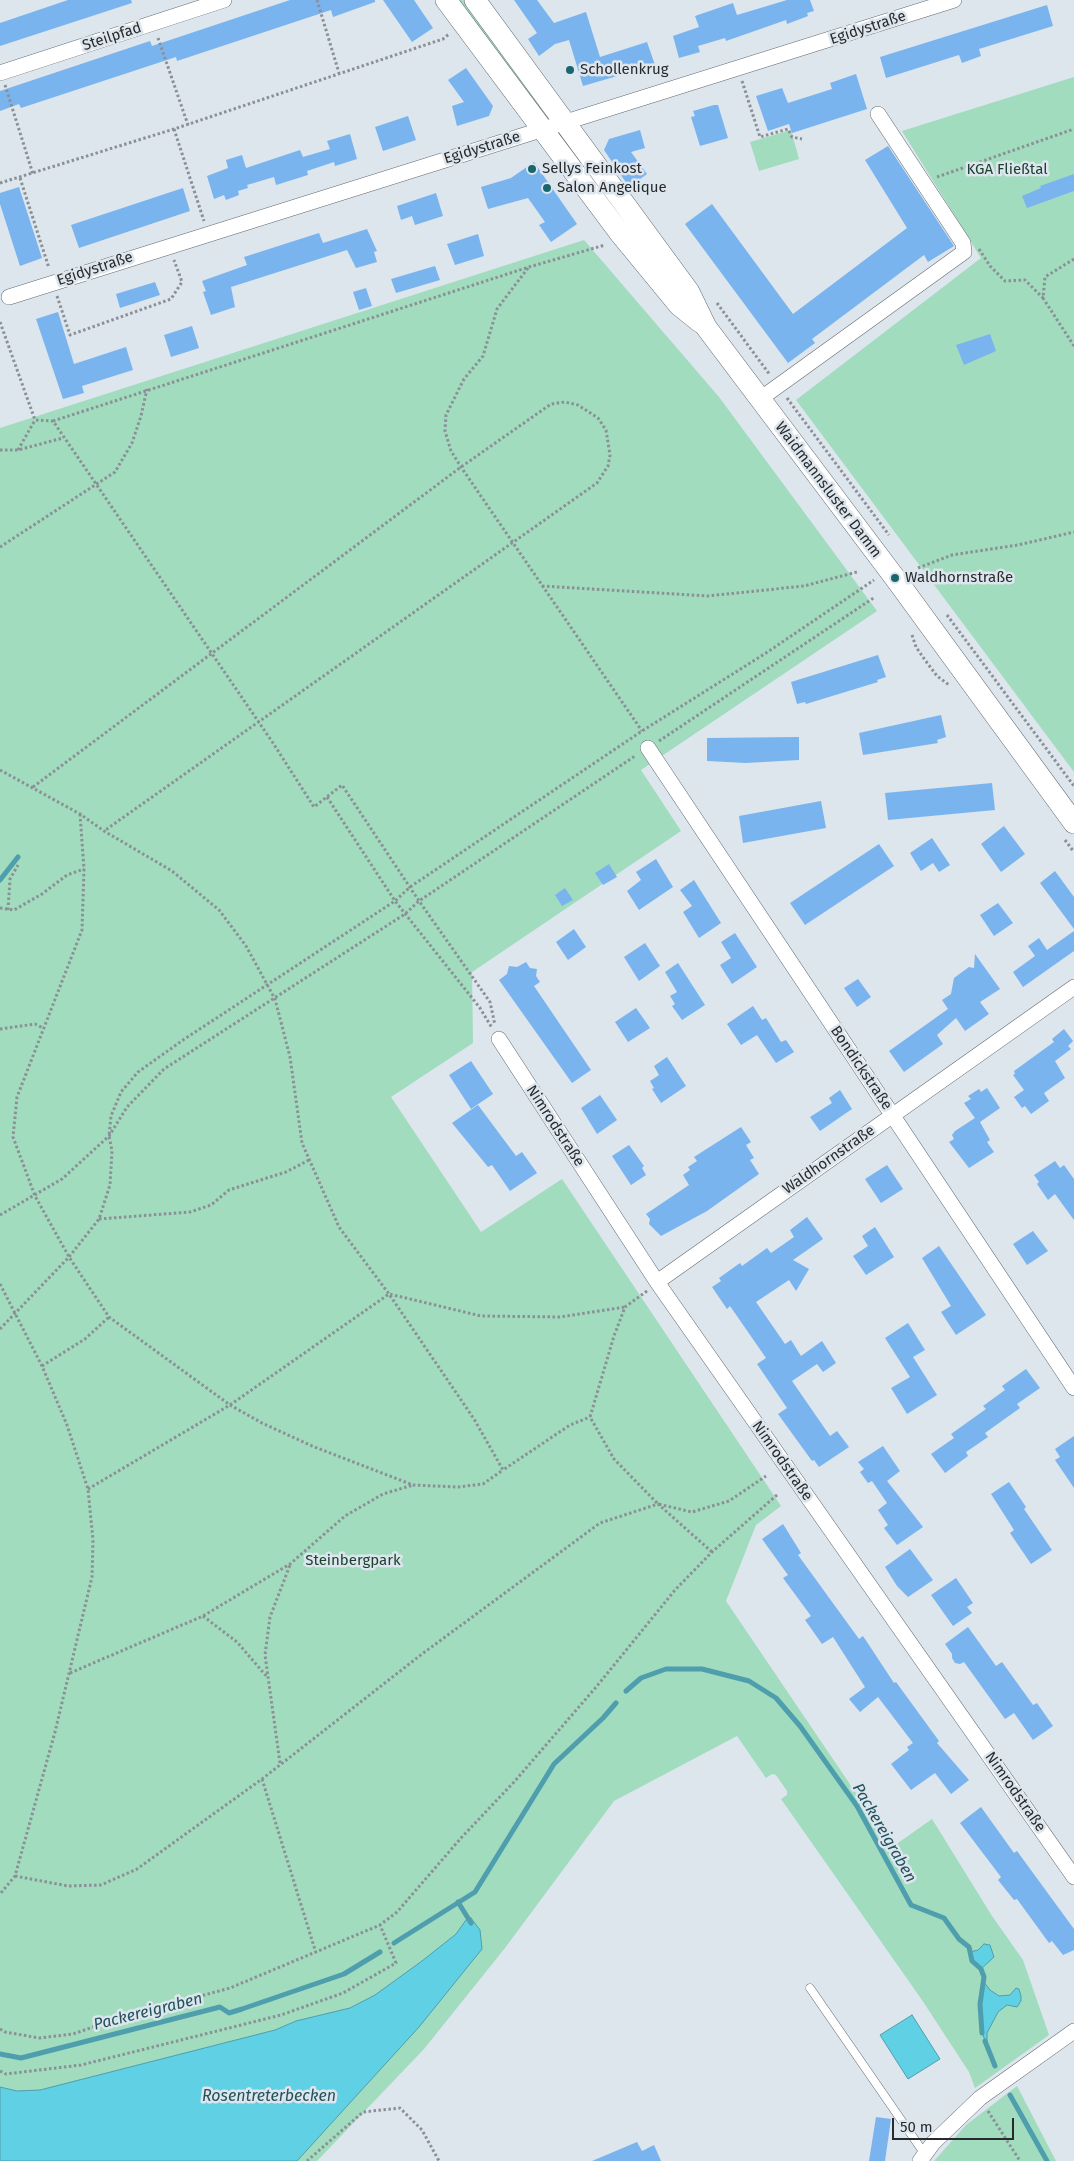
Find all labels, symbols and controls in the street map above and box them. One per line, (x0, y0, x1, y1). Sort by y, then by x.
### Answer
street label: Egidystraße (828, 7, 908, 49)
street label: Steilpfad (80, 19, 144, 55)
place label: Schollenkrug (580, 61, 669, 79)
marker: Schollenkrug (564, 64, 576, 76)
street label: Egidystraße (442, 128, 522, 168)
place label: Sellys Feinkost (542, 160, 642, 178)
park label: KGA Fließtal (966, 161, 1048, 179)
marker: Sellys Feinkost (526, 163, 538, 175)
place label: Salon Angelique (557, 179, 667, 197)
marker: Salon Angelique (541, 182, 553, 194)
street label: Egidystraße (55, 248, 135, 290)
street label: Waidmannsluster Damm (771, 418, 885, 562)
place label: Waldhornstraße (905, 569, 1013, 587)
marker: Waldhornstraße (889, 572, 901, 584)
street label: Bondickstraße (826, 1023, 896, 1113)
street label: Nimrodstraße (522, 1082, 588, 1170)
street label: Waldhornstraße (779, 1122, 879, 1198)
street label: Nimrodstraße (748, 1418, 816, 1504)
park label: Steinbergpark (305, 1552, 401, 1570)
street label: Nimrodstraße (981, 1749, 1049, 1835)
water label: Packereigraben (848, 1780, 920, 1886)
water label: Packereigraben (92, 1989, 204, 2035)
water label: Rosentreterbecken (202, 2087, 336, 2107)
scale bar (894, 2108, 1016, 2140)
text: 50 m (900, 2118, 933, 2136)

